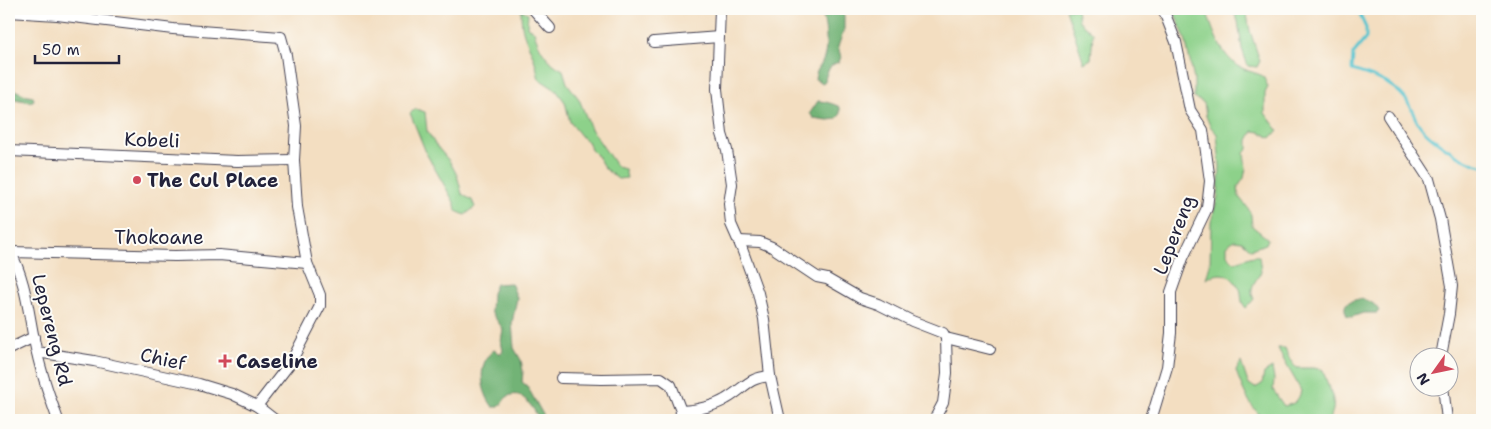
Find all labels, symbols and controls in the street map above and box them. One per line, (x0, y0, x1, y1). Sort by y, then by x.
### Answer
scale bar (35, 32, 119, 64)
text: 50 m (42, 40, 80, 60)
street label: Kobeli (124, 127, 180, 153)
place label: The Cul Place (147, 168, 278, 193)
marker: The Cul Place (131, 174, 143, 186)
street label: Lepereng (1147, 192, 1201, 278)
street label: Thokoane (114, 225, 204, 250)
street label: Lepereng Rd (26, 271, 78, 389)
street label: Chief (138, 342, 189, 376)
north arrow (1408, 346, 1458, 396)
place label: Caseline (236, 349, 318, 374)
marker: Caseline (218, 354, 232, 368)
text: N (1413, 370, 1434, 389)

